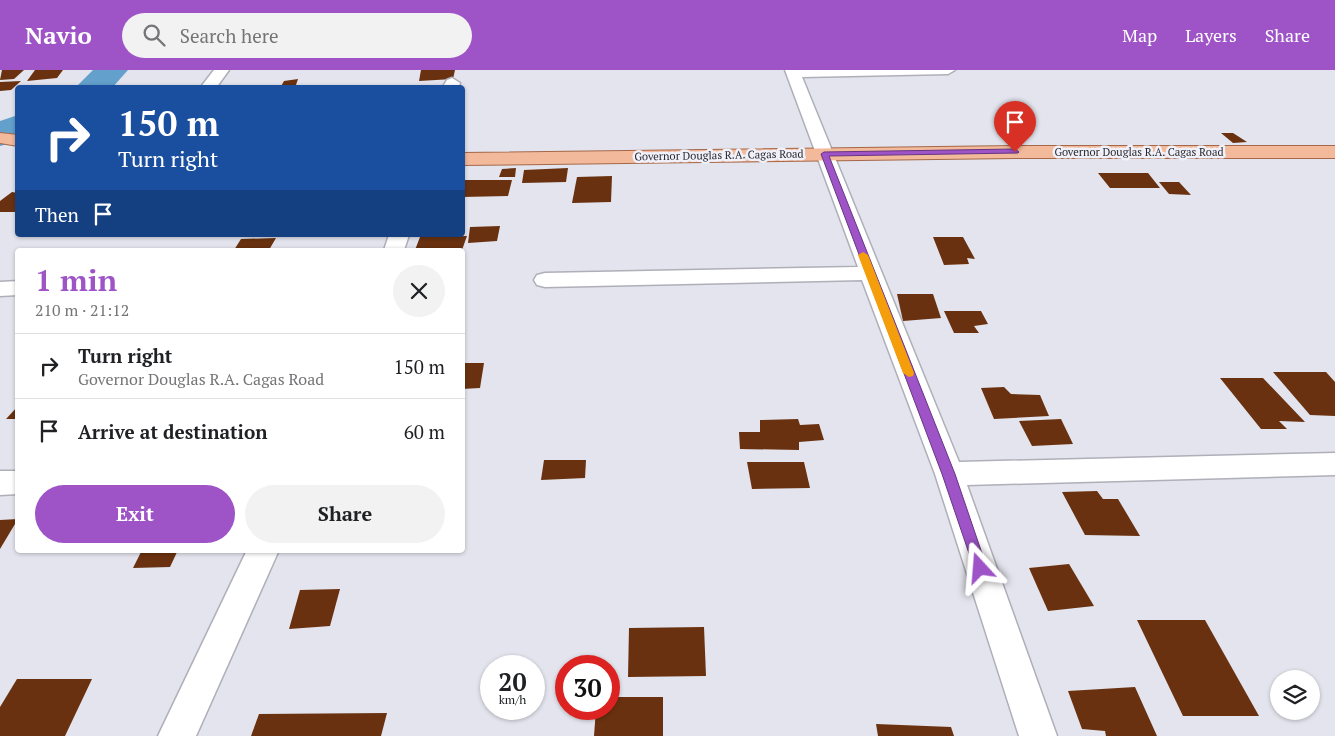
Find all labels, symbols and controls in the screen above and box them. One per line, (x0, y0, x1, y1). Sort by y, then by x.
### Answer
search box (122, 13, 472, 58)
text: Navio (25, 19, 92, 51)
icon: search (140, 21, 168, 49)
text: Search here (180, 23, 279, 48)
text: Map (1122, 23, 1157, 47)
text: Layers (1185, 23, 1237, 47)
text: Share (1265, 23, 1310, 47)
text: 150 m (118, 100, 219, 146)
pin (994, 101, 1036, 152)
icon: right (35, 105, 100, 170)
icon: arrive (1001, 108, 1029, 136)
text: Turn right (118, 144, 218, 173)
street label: Governor Douglas R.A. Cagas Road (1054, 145, 1224, 159)
street label: Governor Douglas R.A. Cagas Road (634, 147, 804, 163)
icon: arrive (89, 200, 117, 228)
text: Then (35, 202, 79, 227)
text: 1 min (35, 260, 117, 300)
button: close (393, 265, 445, 317)
text: 210 m · 21:12 (35, 299, 129, 321)
text: Turn right (78, 343, 172, 368)
icon: right (35, 352, 63, 380)
text: 150 m (394, 354, 445, 379)
text: Governor Douglas R.A. Cagas Road (78, 368, 324, 390)
icon: arrive (35, 417, 63, 445)
text: Arrive at destination (78, 419, 267, 444)
text: 60 m (404, 419, 445, 444)
button: Exit (35, 485, 235, 543)
button: Share (245, 485, 445, 543)
position arrow (953, 541, 1005, 593)
speed limit sign: 30 (555, 655, 620, 720)
text: 20 (498, 665, 527, 698)
map controls (1270, 670, 1320, 720)
button: layers (1270, 670, 1320, 720)
text: km/h (499, 692, 526, 707)

